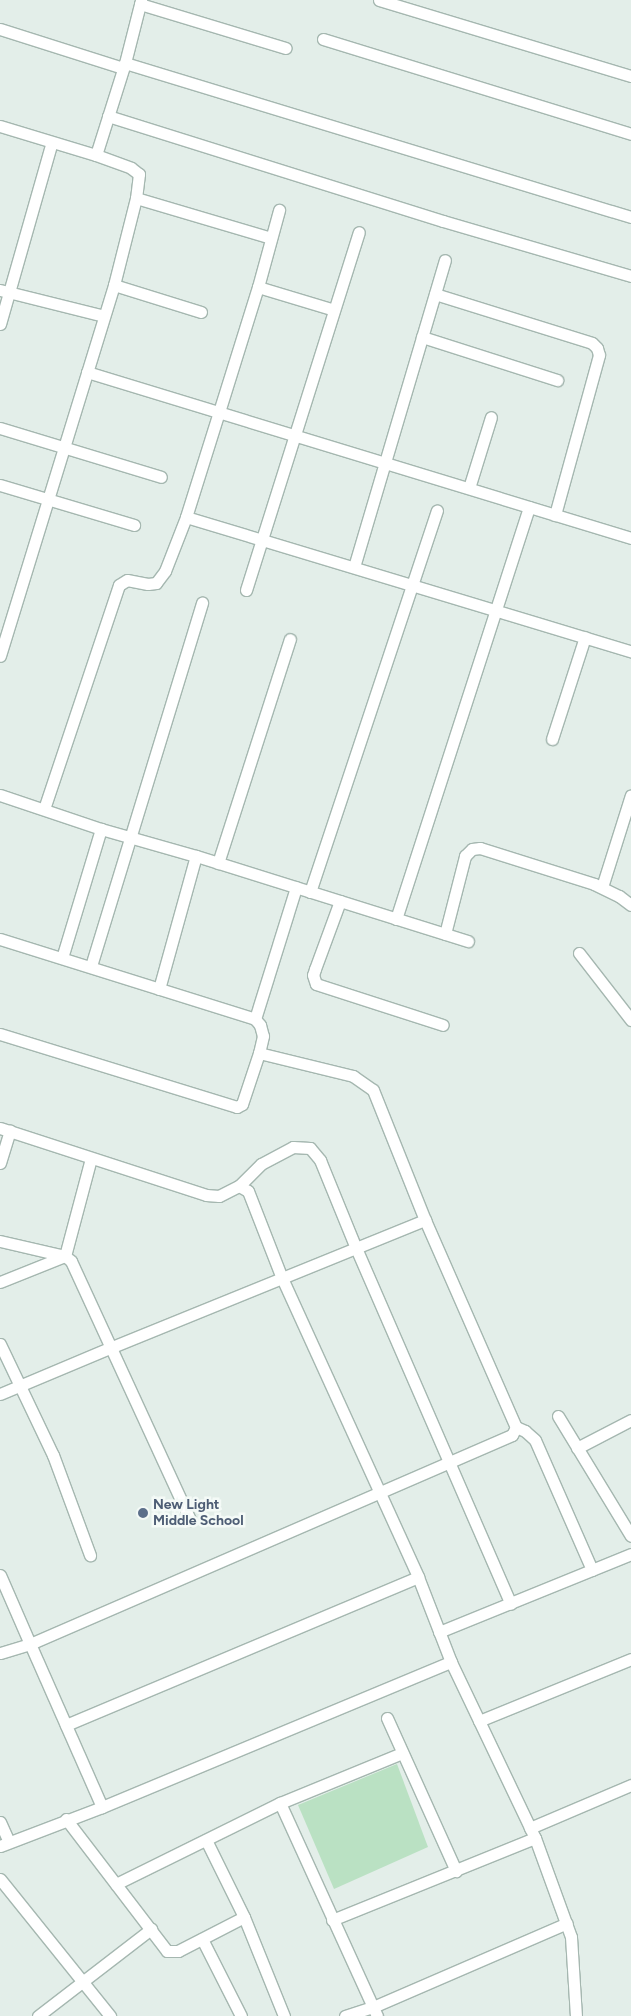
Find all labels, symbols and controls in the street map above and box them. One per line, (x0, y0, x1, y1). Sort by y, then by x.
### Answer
place label: New Light Middle School (153, 1497, 244, 1530)
marker: New Light Middle School (137, 1507, 149, 1519)

